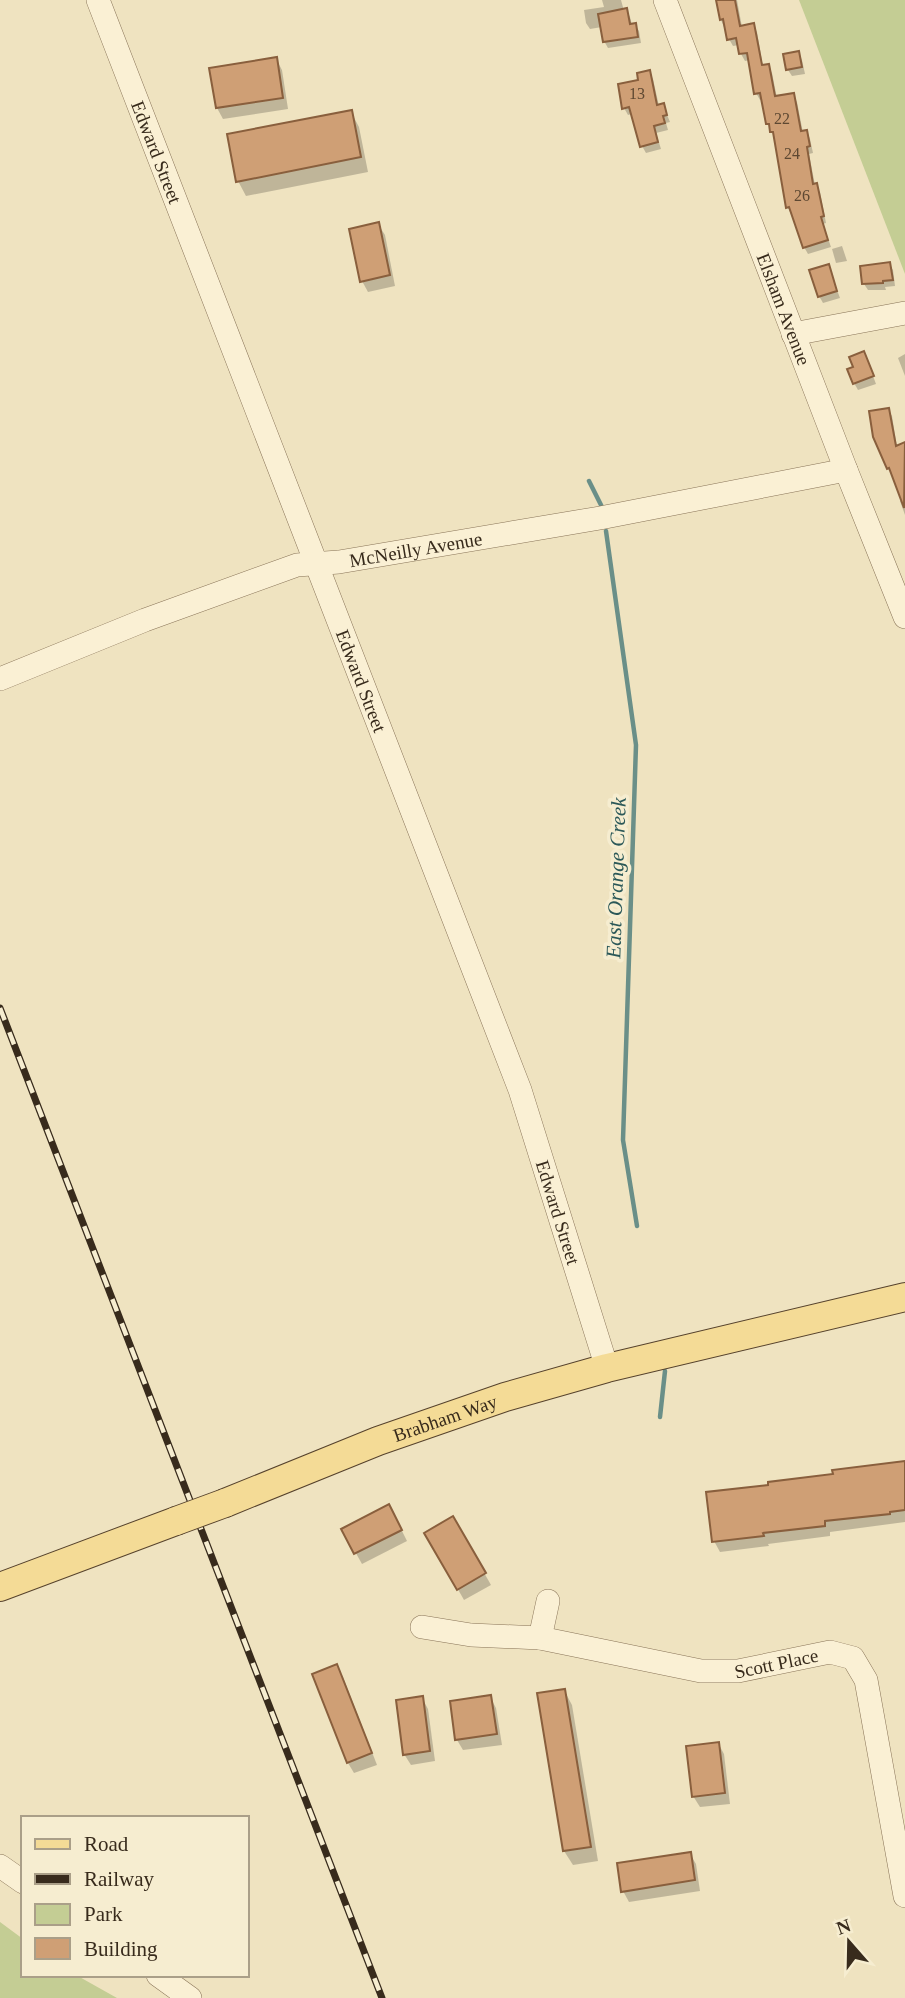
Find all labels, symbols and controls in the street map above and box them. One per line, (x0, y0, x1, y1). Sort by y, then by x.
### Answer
house number: 13 (629, 85, 645, 102)
street label: Edward Street (128, 98, 186, 207)
house number: 22 (774, 110, 790, 127)
house number: 24 (784, 145, 800, 162)
house number: 26 (794, 187, 810, 204)
street label: Elsham Avenue (753, 250, 815, 368)
street label: McNeilly Avenue (348, 528, 484, 571)
street label: Edward Street (332, 627, 391, 736)
water label: East Orange Creek (601, 796, 631, 960)
street label: Edward Street (532, 1158, 585, 1268)
street label: Brabham Way (390, 1390, 500, 1445)
street label: Scott Place (732, 1644, 820, 1682)
legend (21, 1816, 248, 1977)
text: Road (84, 1832, 129, 1856)
text: Railway (84, 1867, 154, 1891)
text: Park (84, 1902, 123, 1926)
north arrow (814, 1907, 884, 1977)
text: N (833, 1914, 854, 1939)
text: Building (84, 1937, 158, 1961)

